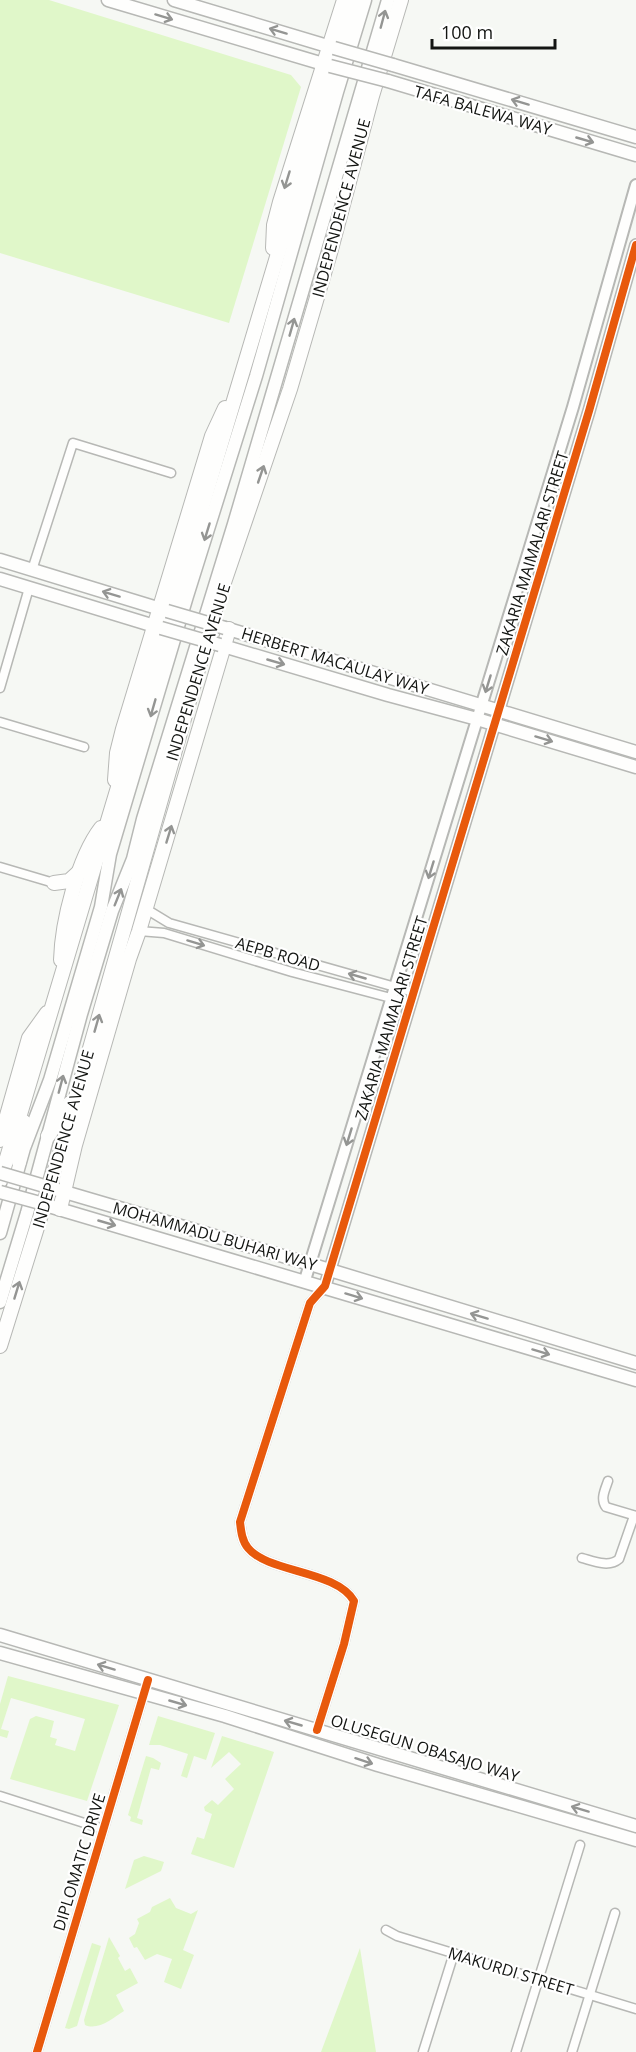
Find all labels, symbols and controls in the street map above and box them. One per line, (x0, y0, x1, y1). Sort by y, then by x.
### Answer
one-way arrow (378, 10, 389, 29)
one-way arrow (154, 12, 173, 23)
scale bar (432, 12, 555, 50)
text: 100 m (441, 20, 493, 44)
one-way arrow (269, 25, 288, 36)
street label: TAFA BALEWA WAY (412, 80, 554, 140)
one-way arrow (511, 96, 530, 107)
street label: INDEPENDENCE AVENUE (307, 116, 375, 300)
one-way arrow (575, 134, 594, 146)
one-way arrow (281, 170, 292, 189)
one-way arrow (286, 317, 298, 336)
street label: ZAKARIA MAIMALARI STREET (490, 448, 574, 658)
one-way arrow (257, 465, 268, 484)
one-way arrow (201, 522, 212, 541)
street label: INDEPENDENCE AVENUE (161, 581, 235, 763)
one-way arrow (102, 588, 121, 599)
street label: HERBERT MACAULAY WAY (239, 622, 431, 700)
one-way arrow (266, 657, 285, 668)
one-way arrow (482, 674, 493, 693)
one-way arrow (147, 699, 158, 718)
one-way arrow (534, 734, 553, 745)
one-way arrow (164, 825, 175, 844)
one-way arrow (424, 860, 435, 879)
one-way arrow (113, 888, 124, 907)
street label: ZAKARIA MAIMALARI STREET (349, 913, 433, 1123)
street label: AEPB ROAD (233, 931, 323, 977)
one-way arrow (186, 938, 205, 949)
one-way arrow (348, 970, 367, 981)
one-way arrow (91, 1014, 103, 1033)
street label: INDEPENDENCE AVENUE (27, 1047, 99, 1231)
one-way arrow (55, 1074, 67, 1093)
one-way arrow (343, 1127, 354, 1146)
street label: MOHAMMADU BUHARI WAY (110, 1196, 320, 1276)
one-way arrow (97, 1217, 116, 1229)
one-way arrow (12, 1281, 23, 1300)
one-way arrow (344, 1291, 363, 1302)
one-way arrow (470, 1310, 489, 1321)
one-way arrow (531, 1347, 550, 1358)
one-way arrow (97, 1661, 116, 1672)
one-way arrow (168, 1698, 187, 1709)
street label: OLUSEGUN OBASAJO WAY (328, 1709, 522, 1787)
one-way arrow (284, 1717, 303, 1728)
one-way arrow (354, 1756, 373, 1767)
street label: DIPLOMATIC DRIVE (48, 1790, 110, 1934)
one-way arrow (571, 1803, 590, 1814)
street label: MAKURDI STREET (446, 1941, 577, 2001)

